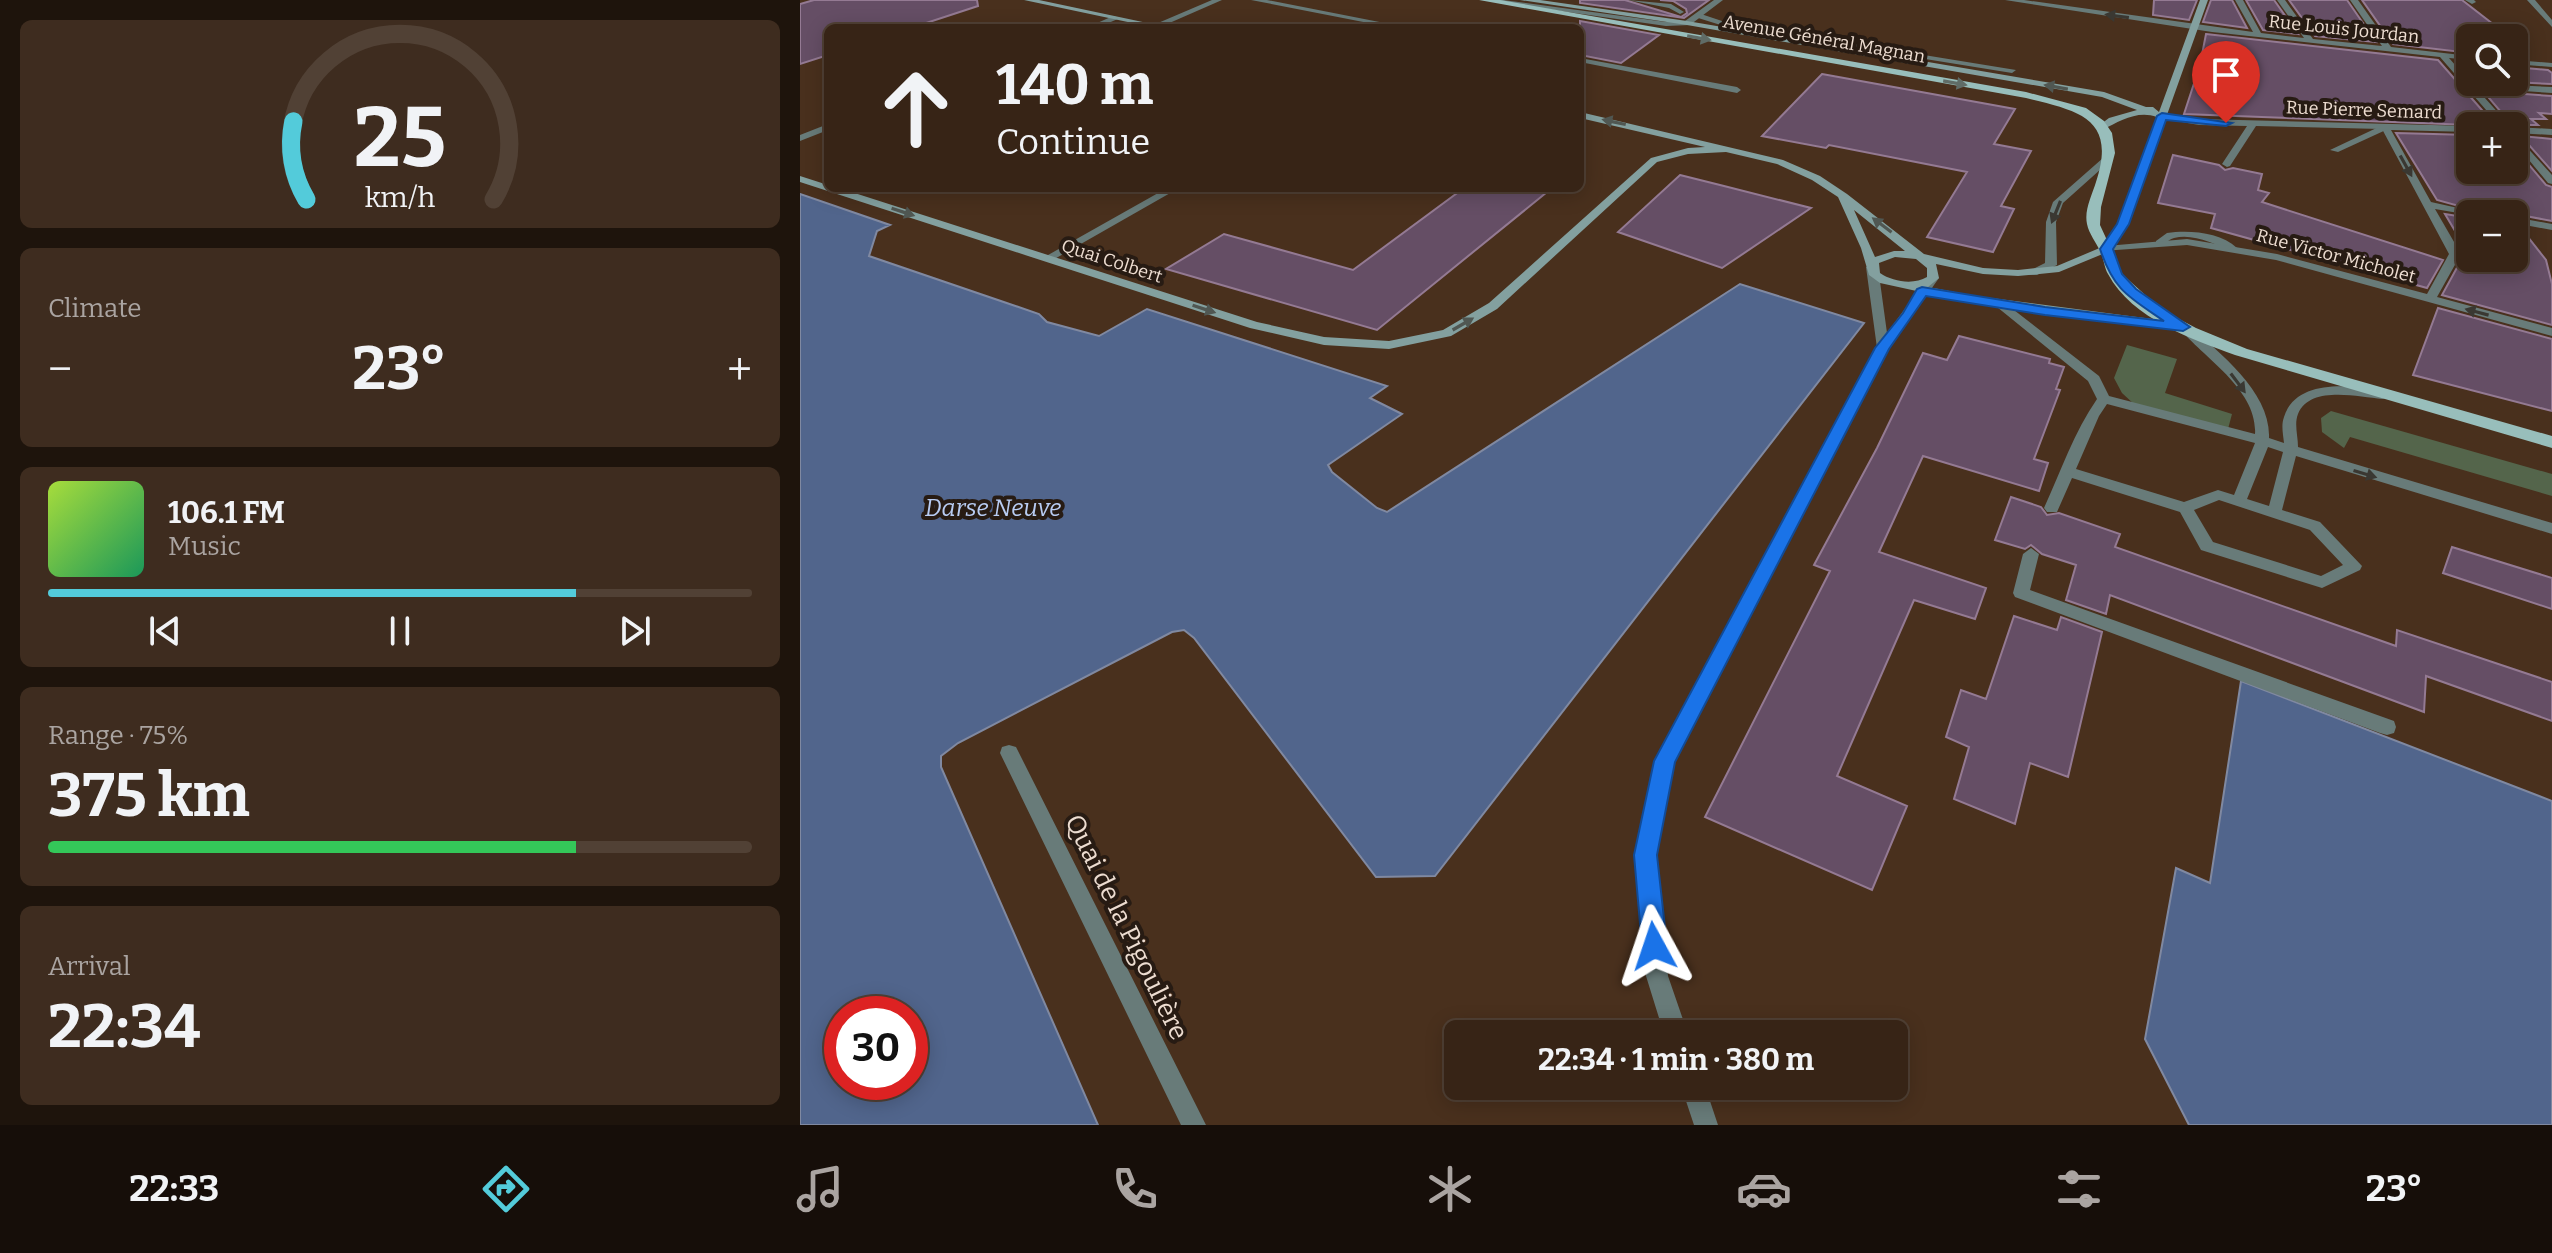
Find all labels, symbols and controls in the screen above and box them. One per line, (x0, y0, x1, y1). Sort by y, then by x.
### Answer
one-way arrow (2104, 9, 2129, 22)
street label: Avenue Général Magnan (1721, 10, 1928, 68)
street label: Rue Louis Jourdan (2268, 10, 2421, 48)
map controls (2456, 24, 2528, 272)
button: search (2456, 24, 2528, 96)
one-way arrow (1687, 32, 1712, 44)
pin (2192, 41, 2260, 123)
text: 140 m (996, 52, 1153, 119)
icon: arrive (2204, 53, 2248, 97)
icon: ahead (864, 56, 968, 160)
one-way arrow (1943, 77, 1968, 89)
one-way arrow (2043, 81, 2068, 93)
text: 25 (354, 88, 446, 188)
street label: Rue Pierre Semard (2286, 96, 2443, 124)
button: + (2456, 112, 2528, 184)
one-way arrow (1601, 115, 1626, 128)
text: Continue (996, 120, 1150, 164)
one-way arrow (2400, 154, 2413, 177)
text: km/h (365, 180, 436, 215)
one-way arrow (2050, 200, 2063, 224)
button: − (2456, 200, 2528, 272)
one-way arrow (892, 206, 916, 219)
one-way arrow (1872, 218, 1892, 234)
street label: Rue Victor Micholet (2254, 224, 2418, 288)
street label: Quai Colbert (1059, 234, 1166, 288)
text: Climate (48, 293, 142, 324)
one-way arrow (1192, 303, 1216, 316)
one-way arrow (2464, 305, 2488, 318)
one-way arrow (1452, 317, 1474, 331)
text: 23° (352, 333, 447, 405)
text: − (48, 343, 72, 396)
text: + (727, 343, 752, 396)
one-way arrow (2229, 373, 2245, 393)
one-way arrow (2354, 468, 2378, 481)
water label: Darse Neuve (925, 494, 1061, 522)
text: 106.1 FM (168, 495, 285, 531)
text: Music (168, 531, 241, 562)
icon: previous (143, 609, 187, 653)
icon: pause (378, 609, 422, 653)
icon: next (613, 609, 657, 653)
text: Range · 75% (48, 720, 188, 751)
text: 375 km (48, 760, 250, 832)
street label: Quai de la Pigoulière (1059, 809, 1195, 1045)
position arrow (1612, 904, 1696, 988)
text: Arrival (48, 951, 130, 982)
text: 22:34 (48, 991, 201, 1063)
speed limit sign: 30 (824, 996, 928, 1100)
text: 22:34 · 1 min · 380 m (1538, 1042, 1814, 1078)
icon: directions (478, 1161, 534, 1217)
icon: music (792, 1161, 848, 1217)
icon: phone (1107, 1161, 1163, 1217)
icon: climate (1422, 1161, 1478, 1217)
icon: car (1736, 1161, 1792, 1217)
icon: filters (2051, 1161, 2107, 1217)
text: 22:33 (129, 1167, 219, 1211)
text: 23° (2366, 1167, 2423, 1211)

